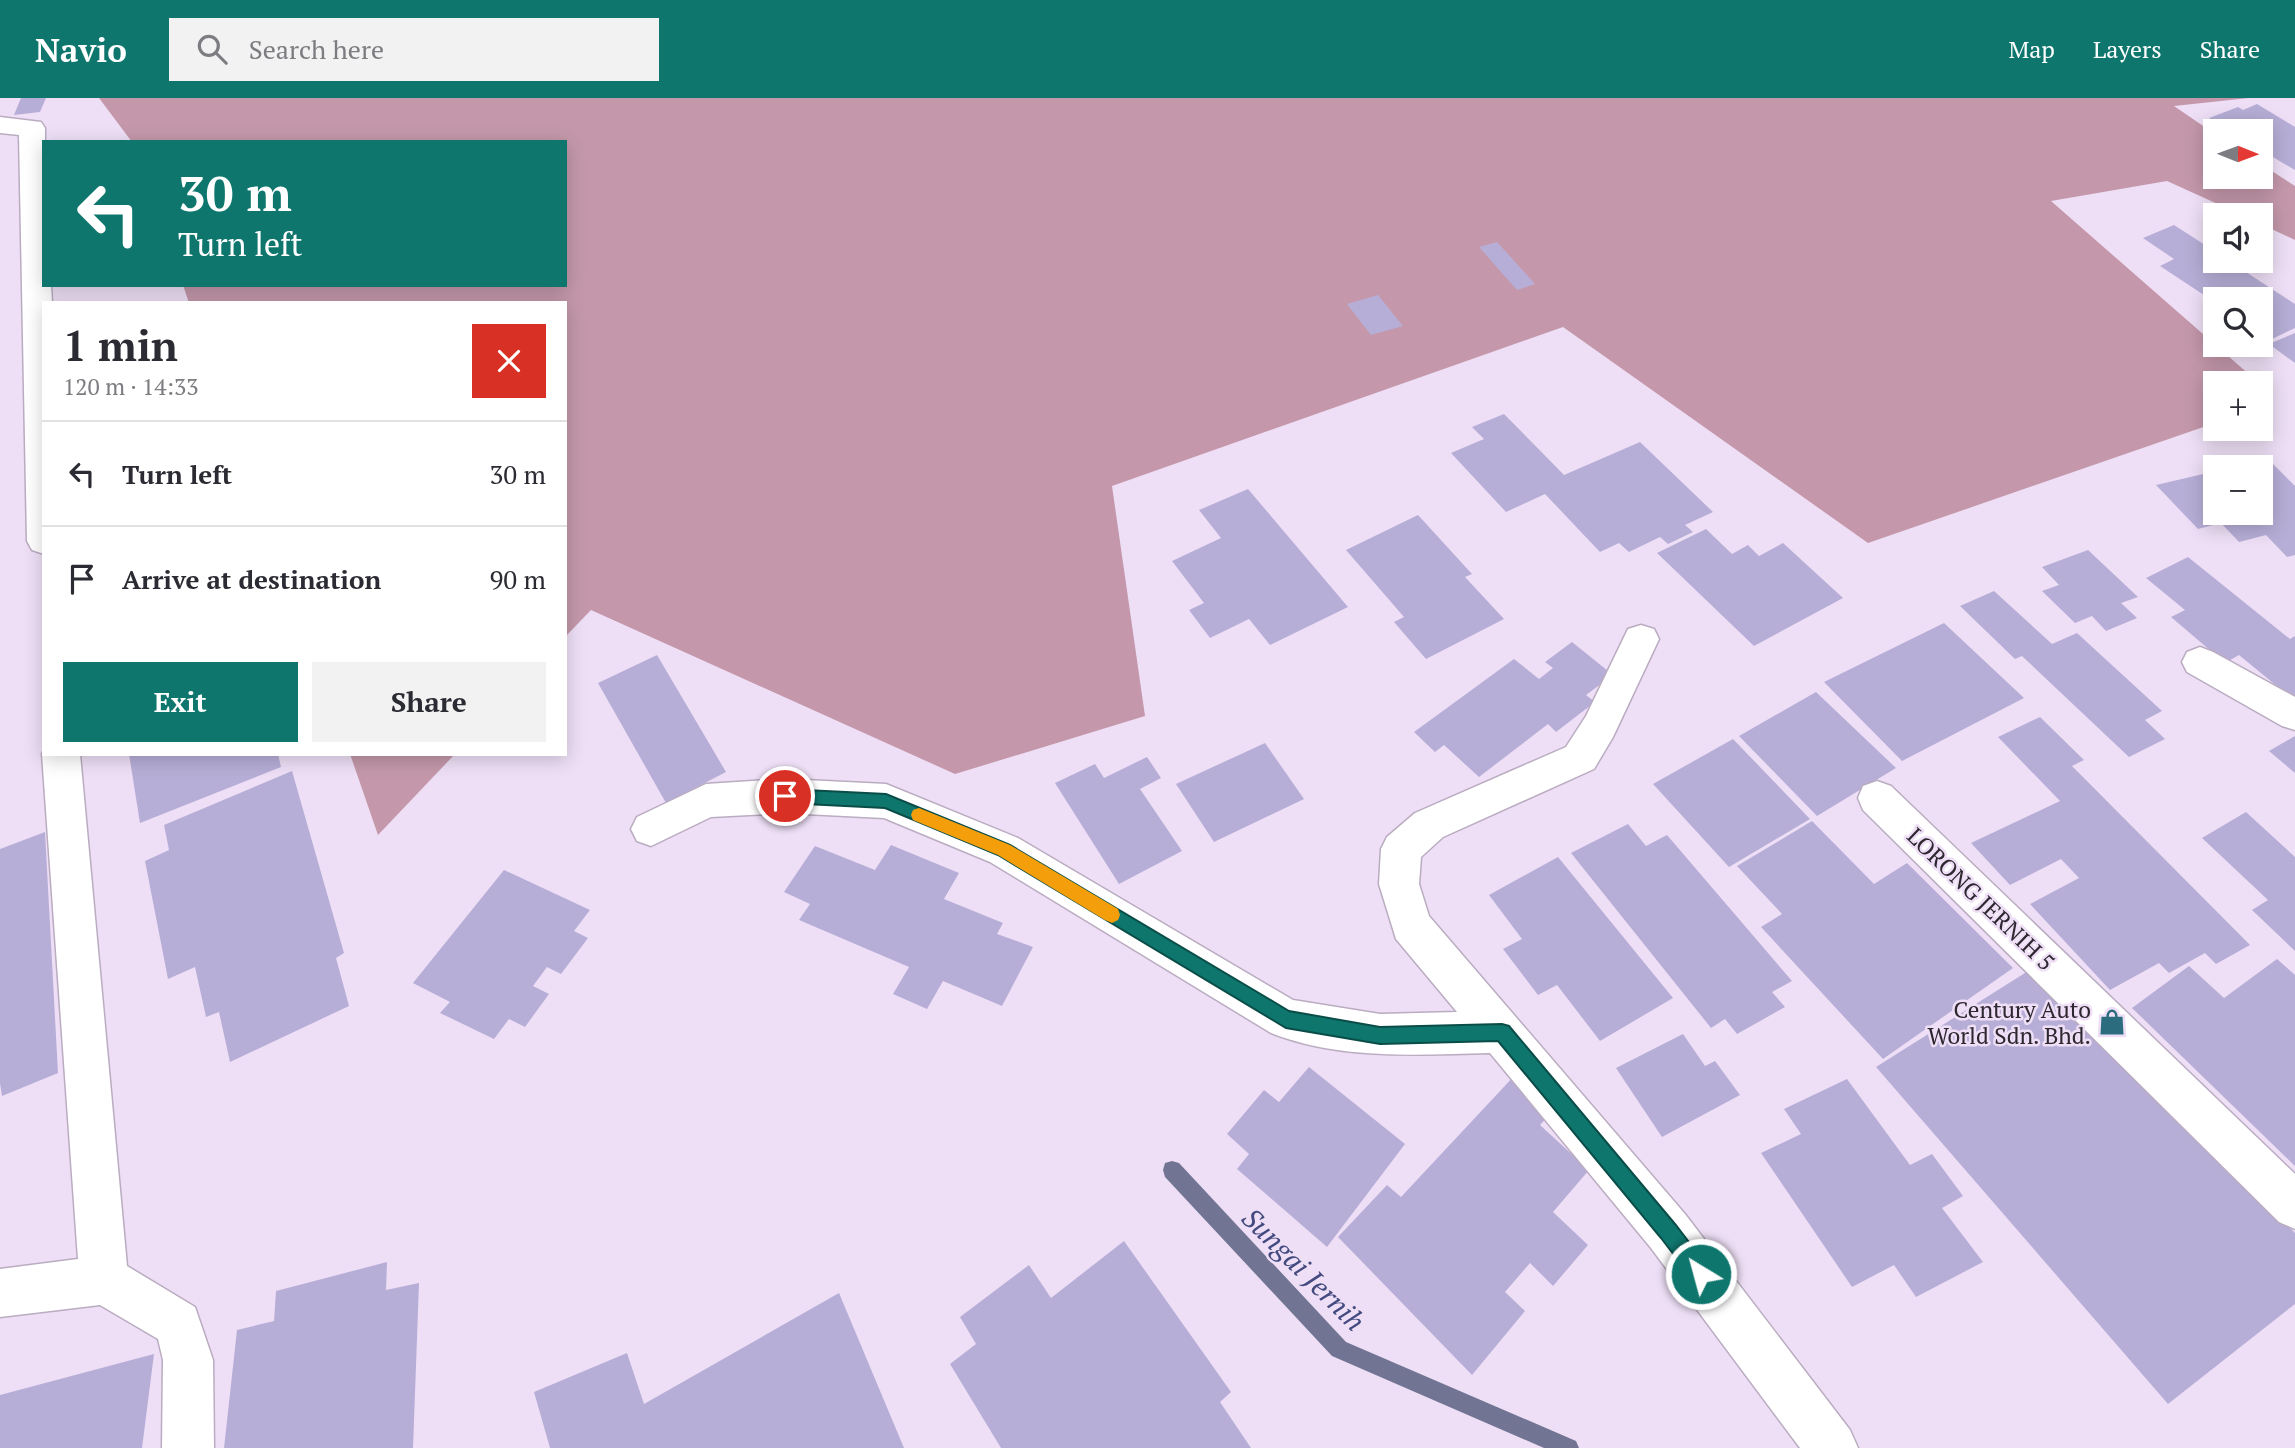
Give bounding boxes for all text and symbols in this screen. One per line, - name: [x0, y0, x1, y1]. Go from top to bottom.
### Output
- search box: [169, 18, 659, 81]
- text: Navio: [35, 28, 127, 71]
- icon: search: [193, 30, 231, 68]
- text: Search here: [249, 32, 384, 66]
- text: Map: [2008, 33, 2055, 65]
- text: Layers: [2093, 33, 2162, 65]
- text: Share: [2200, 33, 2260, 65]
- north arrow: [2203, 119, 2273, 189]
- map controls: [2203, 119, 2273, 525]
- text: 30 m: [178, 160, 292, 225]
- icon: left: [63, 168, 154, 259]
- button: sound: [2203, 203, 2273, 273]
- text: Turn left: [178, 223, 302, 265]
- button: search: [2203, 287, 2273, 357]
- text: 1 min: [63, 317, 178, 373]
- button: close: [472, 324, 546, 398]
- text: 120 m · 14:33: [63, 371, 198, 402]
- button: +: [2203, 371, 2273, 441]
- icon: left: [63, 455, 101, 493]
- button: −: [2203, 455, 2273, 525]
- text: Turn left: [122, 457, 232, 491]
- text: 30 m: [490, 457, 546, 491]
- icon: arrive: [63, 560, 101, 598]
- text: Arrive at destination: [122, 562, 381, 596]
- text: 90 m: [490, 562, 546, 596]
- button: Exit: [63, 662, 298, 742]
- button: Share: [312, 662, 546, 742]
- pin: [755, 766, 815, 826]
- icon: arrive: [766, 777, 804, 815]
- street label: LORONG JERNIH 5: [1901, 821, 2061, 977]
- place label: Century Auto World Sdn. Bhd.: [1928, 994, 2091, 1051]
- shop icon: Century Auto World Sdn. Bhd.: [2097, 1007, 2127, 1037]
- water label: Sungai Jernih: [1234, 1199, 1374, 1339]
- position arrow: [1664, 1237, 1738, 1311]

